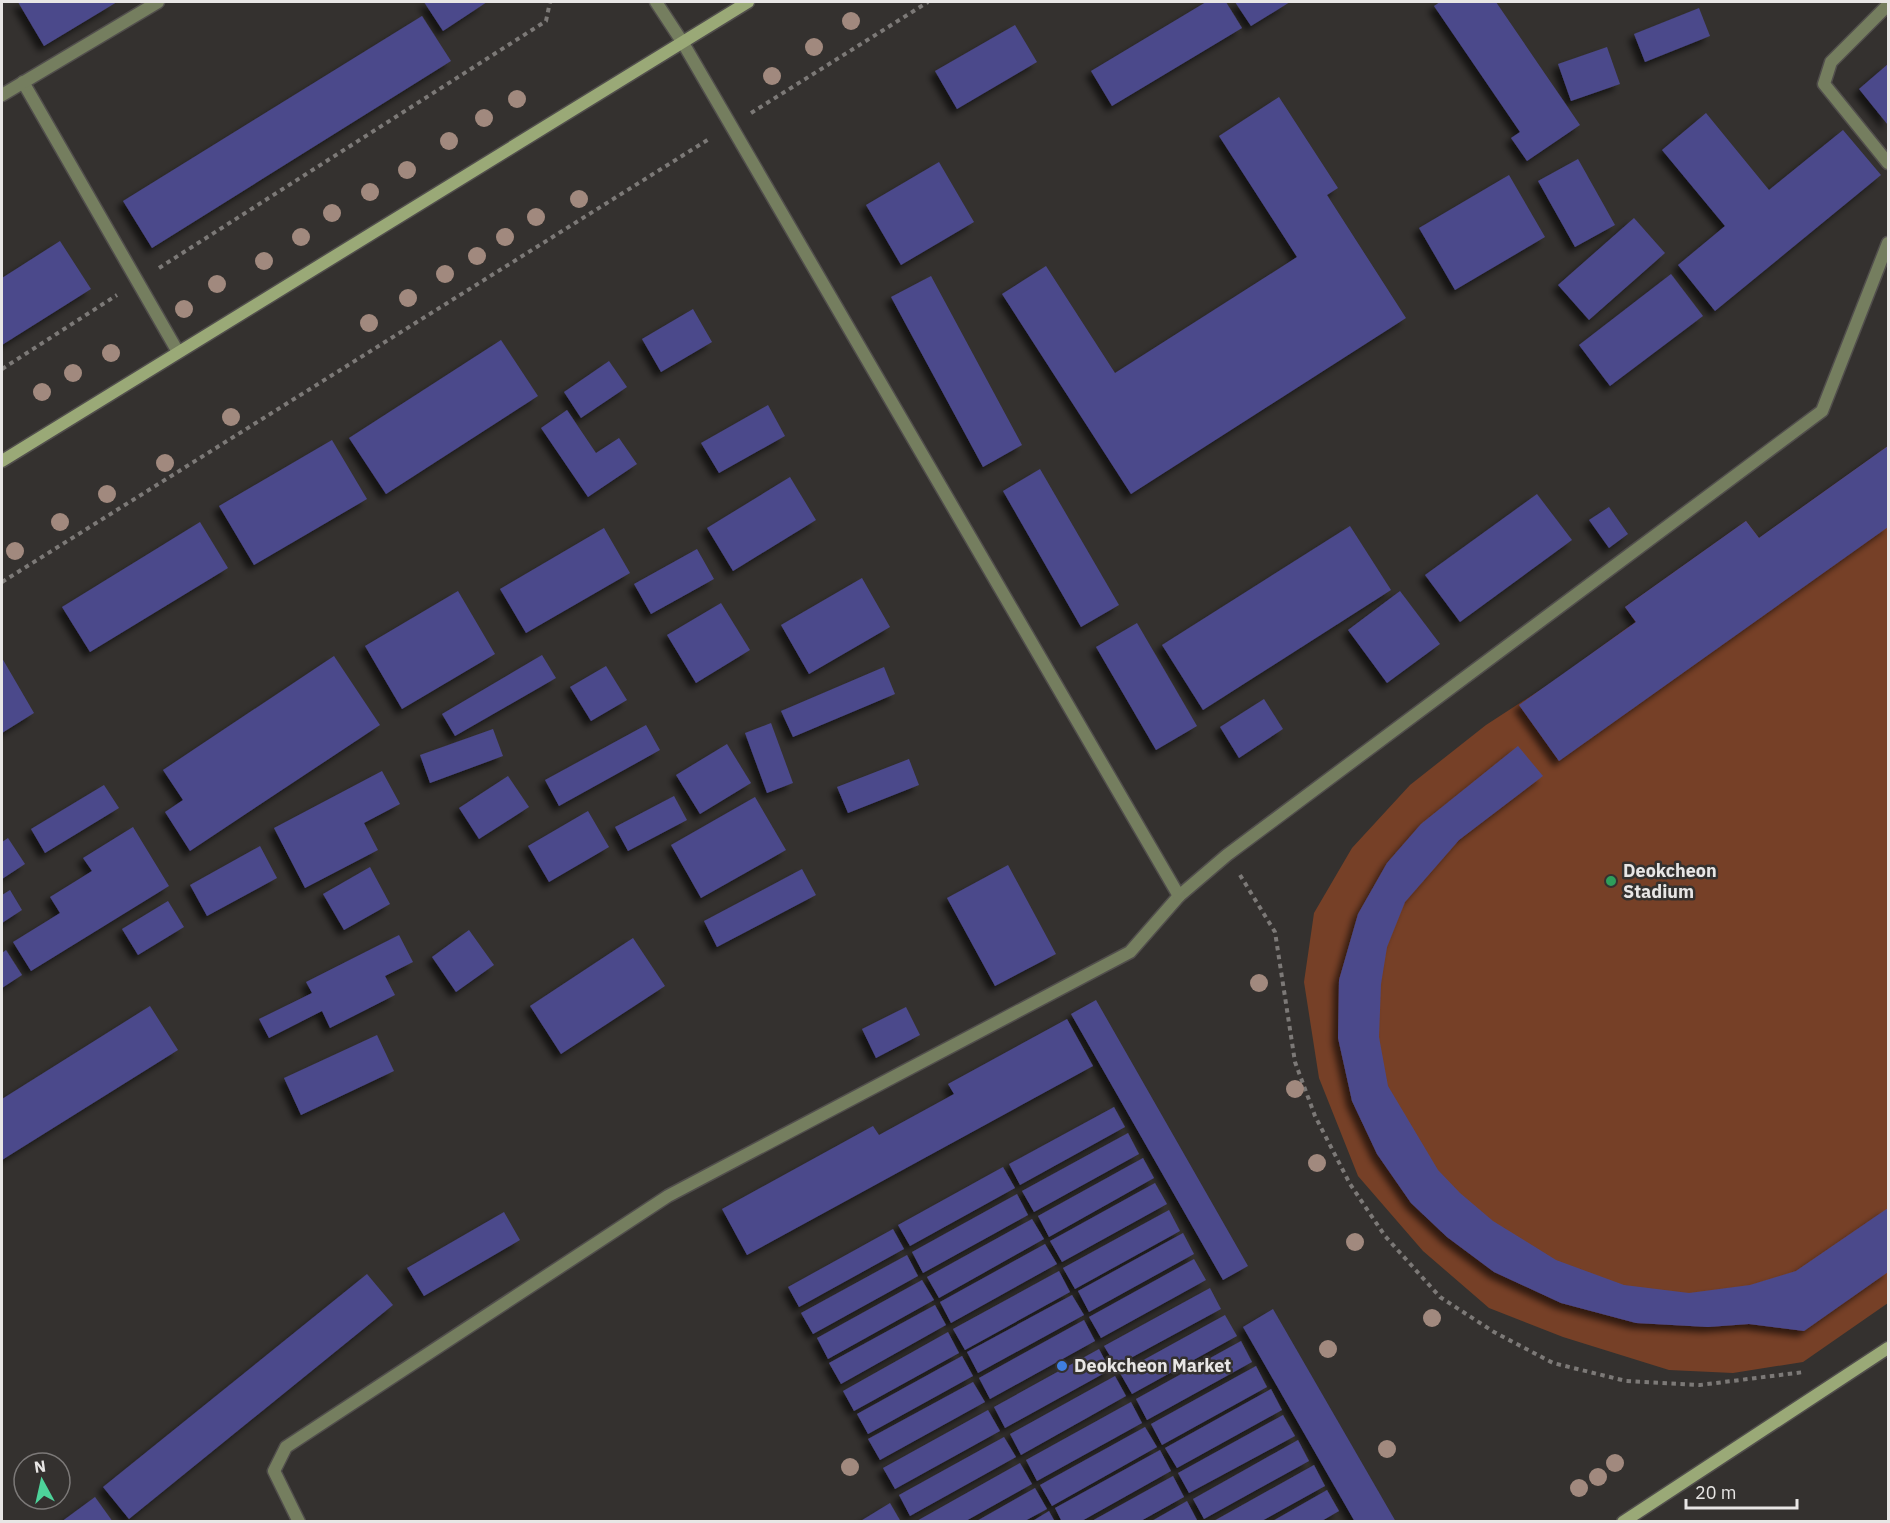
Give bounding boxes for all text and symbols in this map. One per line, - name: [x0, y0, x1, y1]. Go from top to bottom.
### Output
- place label: Deokcheon Stadium: [1623, 859, 1717, 903]
- marker: Deokcheon Stadium: [1604, 874, 1618, 888]
- place label: Deokcheon Market: [1074, 1354, 1231, 1377]
- marker: Deokcheon Market: [1055, 1359, 1069, 1373]
- north arrow: [12, 1451, 72, 1511]
- text: N: [33, 1455, 47, 1477]
- scale bar: [1686, 1472, 1797, 1510]
- text: 20 m: [1695, 1481, 1737, 1504]

